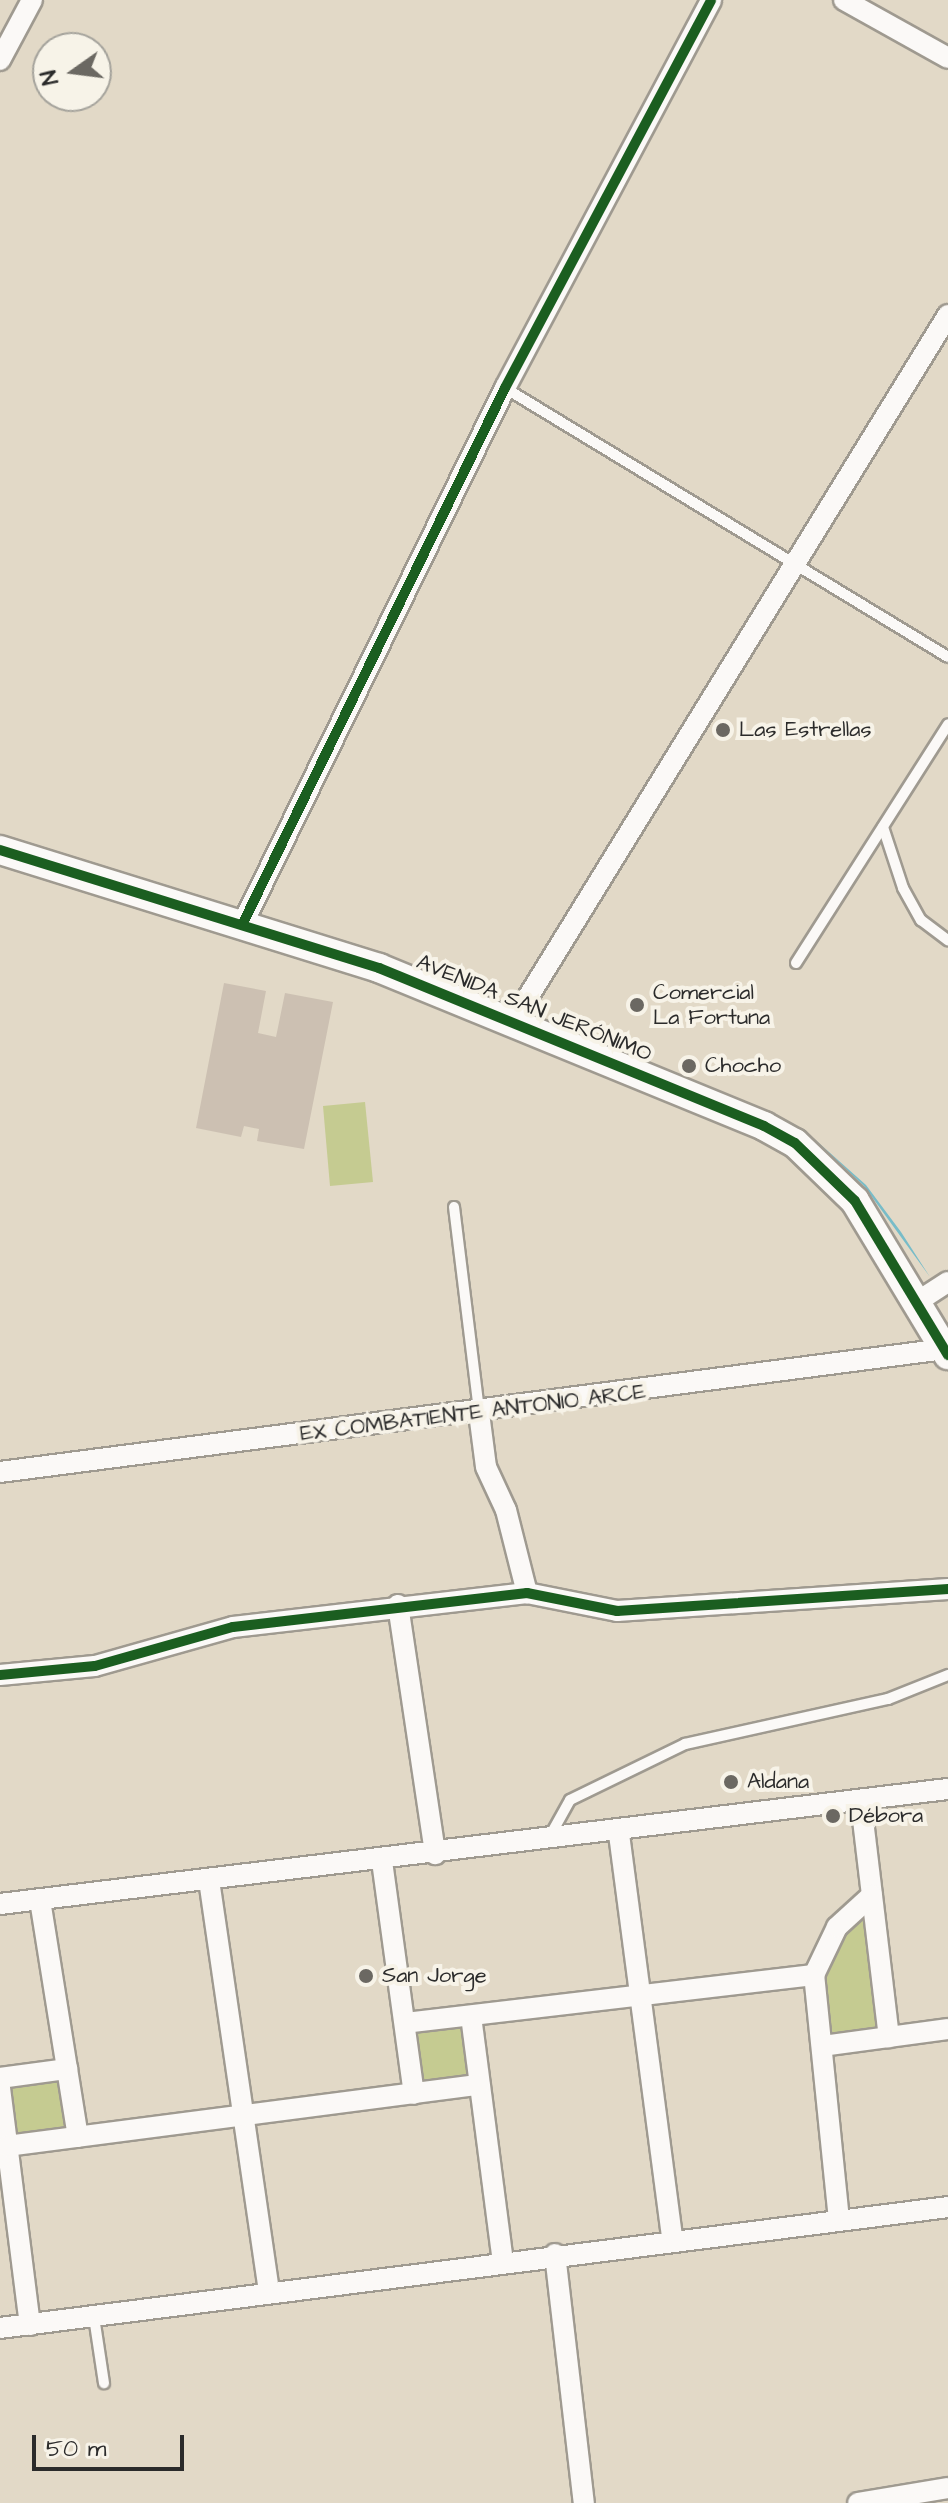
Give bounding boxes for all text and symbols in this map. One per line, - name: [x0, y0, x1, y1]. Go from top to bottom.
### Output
- north arrow: [32, 32, 112, 112]
- text: N: [33, 67, 67, 88]
- place label: Las Estrellas: [739, 717, 871, 743]
- marker: Las Estrellas: [714, 721, 732, 739]
- street label: AVENIDA SAN JERÓNIMO: [413, 949, 655, 1067]
- place label: Comercial La Fortuna: [653, 979, 770, 1030]
- marker: Comercial La Fortuna: [628, 996, 646, 1014]
- place label: Chocho: [705, 1053, 781, 1079]
- marker: Chocho: [680, 1057, 698, 1075]
- street label: EX COMBATIENTE ANTONIO ARCE: [299, 1379, 647, 1447]
- place label: Aldana: [747, 1769, 809, 1795]
- marker: Aldana: [722, 1773, 740, 1791]
- place label: Débora: [849, 1803, 923, 1829]
- marker: Débora: [824, 1807, 842, 1825]
- place label: San Jorge: [382, 1963, 487, 1989]
- marker: San Jorge: [357, 1967, 375, 1985]
- scale bar: [36, 2419, 188, 2469]
- text: 50 m: [46, 2432, 106, 2466]

